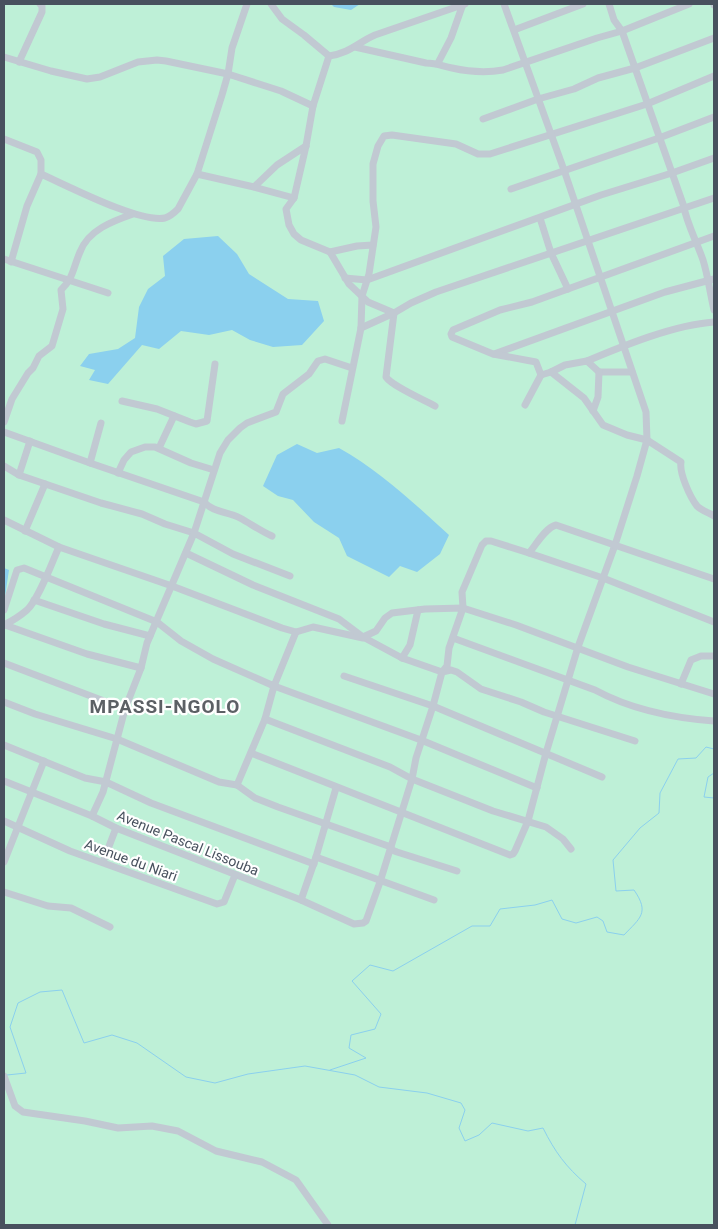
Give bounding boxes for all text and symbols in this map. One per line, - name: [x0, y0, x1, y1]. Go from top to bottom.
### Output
- district label: MPASSI-NGOLO: [90, 695, 240, 718]
- street label: Avenue Pascal Lissouba: [115, 807, 261, 879]
- street label: Avenue du Niari: [82, 836, 180, 884]

